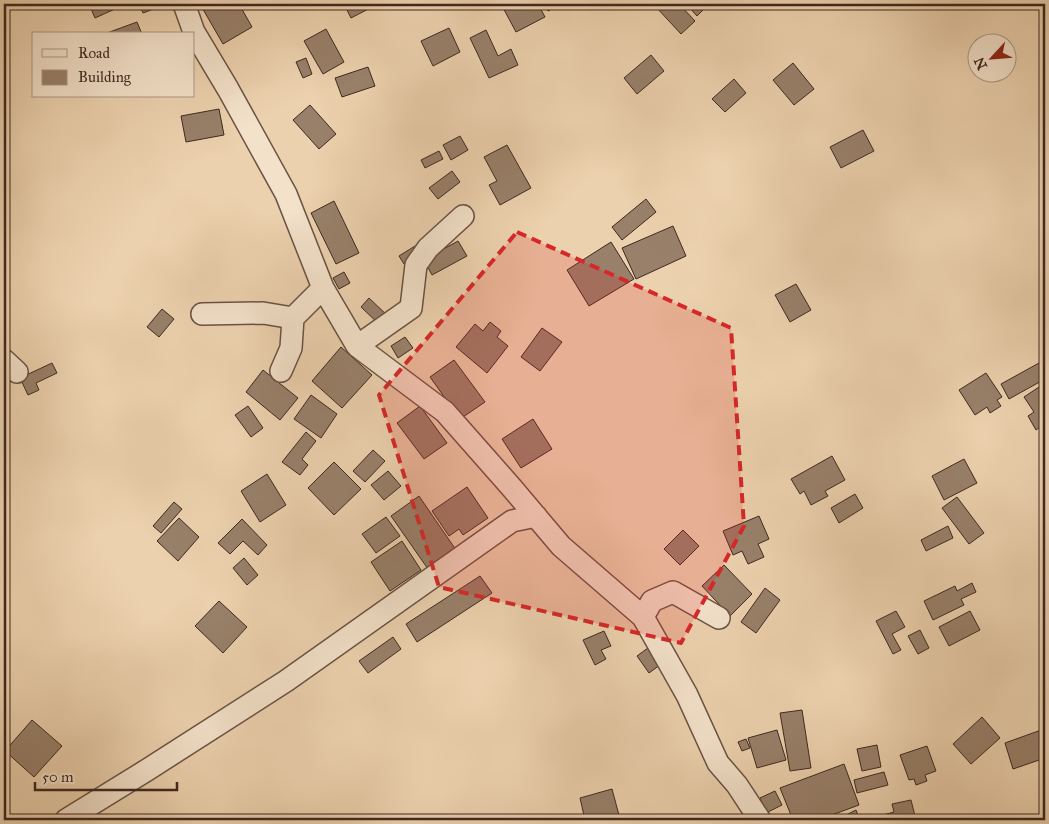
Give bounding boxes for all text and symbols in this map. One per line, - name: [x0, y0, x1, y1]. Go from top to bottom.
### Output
- legend: [32, 32, 195, 98]
- north arrow: [966, 32, 1016, 82]
- text: Road: [78, 44, 110, 62]
- text: N: [970, 54, 991, 73]
- text: Building: [78, 68, 132, 86]
- scale bar: [35, 759, 178, 791]
- text: 50 m: [42, 768, 74, 786]

